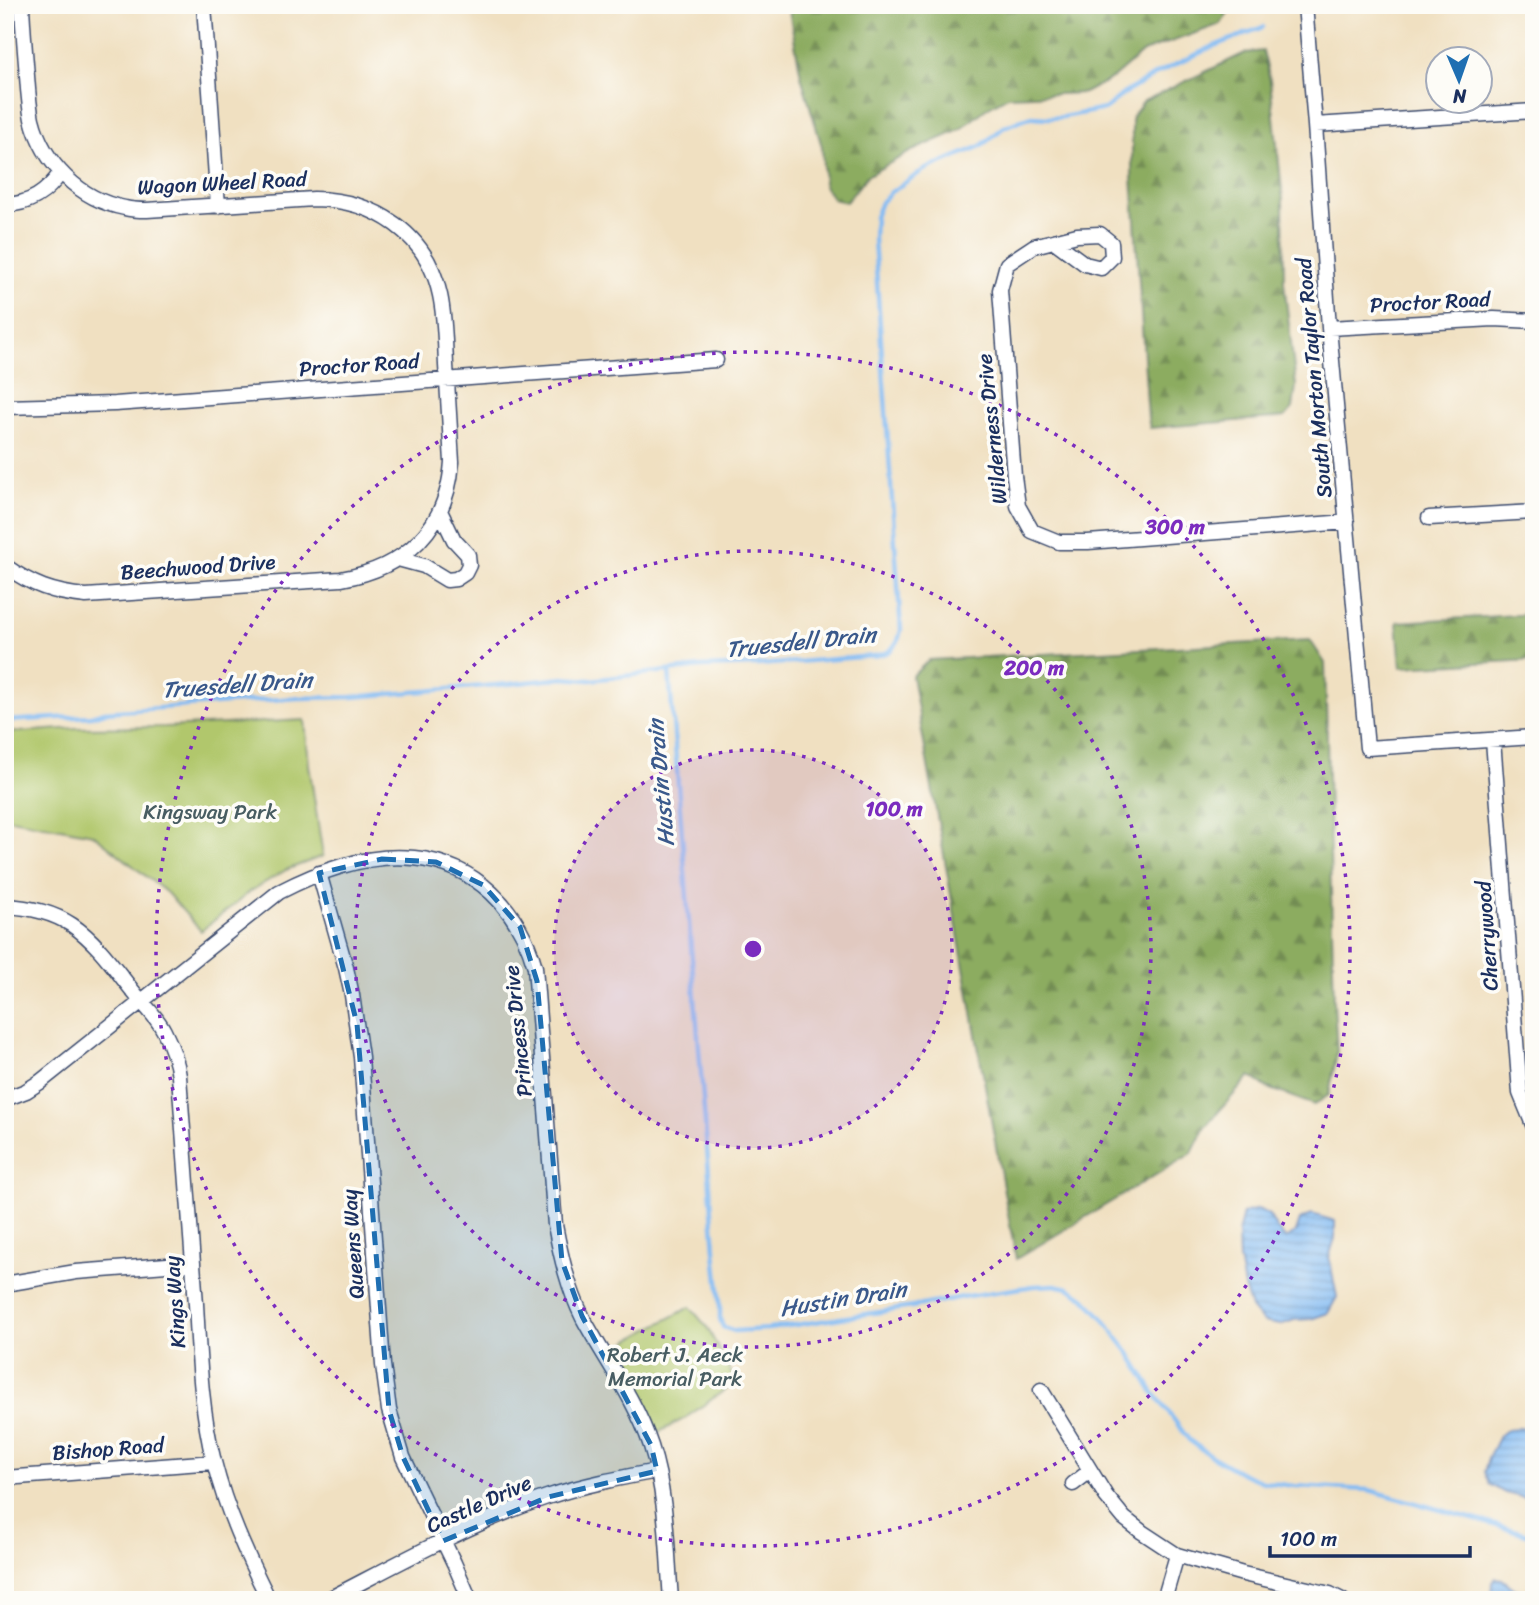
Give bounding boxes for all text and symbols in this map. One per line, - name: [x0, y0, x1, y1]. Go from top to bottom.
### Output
- north arrow: [1424, 46, 1494, 116]
- text: N: [1452, 80, 1468, 113]
- street label: Wagon Wheel Road: [136, 159, 310, 206]
- street label: South Morton Taylor Road: [1284, 254, 1343, 500]
- street label: Proctor Road: [1369, 280, 1493, 324]
- street label: Proctor Road: [298, 342, 422, 388]
- street label: Wilderness Drive: [965, 352, 1019, 506]
- text: 300 m: [1144, 508, 1206, 546]
- street label: Beechwood Drive: [119, 543, 277, 591]
- water label: Truesdell Drain: [724, 613, 881, 670]
- text: 200 m: [1003, 649, 1065, 687]
- water label: Truesdell Drain: [160, 659, 316, 711]
- water label: Hustin Drain: [635, 715, 687, 848]
- text: 100 m: [865, 790, 923, 828]
- park label: Kingsway Park: [143, 793, 278, 831]
- street label: Cherrywood: [1464, 878, 1510, 992]
- centre of rings: [741, 937, 765, 961]
- street label: Princess Drive: [492, 963, 544, 1099]
- street label: Queens Way: [330, 1188, 376, 1300]
- street label: Kings Way: [153, 1254, 197, 1349]
- water label: Hustin Drain: [777, 1268, 912, 1329]
- park label: Robert J. Aeck Memorial Park: [607, 1336, 743, 1398]
- street label: Bishop Road: [51, 1426, 167, 1472]
- street label: Castle Drive: [420, 1464, 538, 1544]
- scale bar: [1270, 1514, 1469, 1558]
- text: 100 m: [1280, 1520, 1337, 1558]

